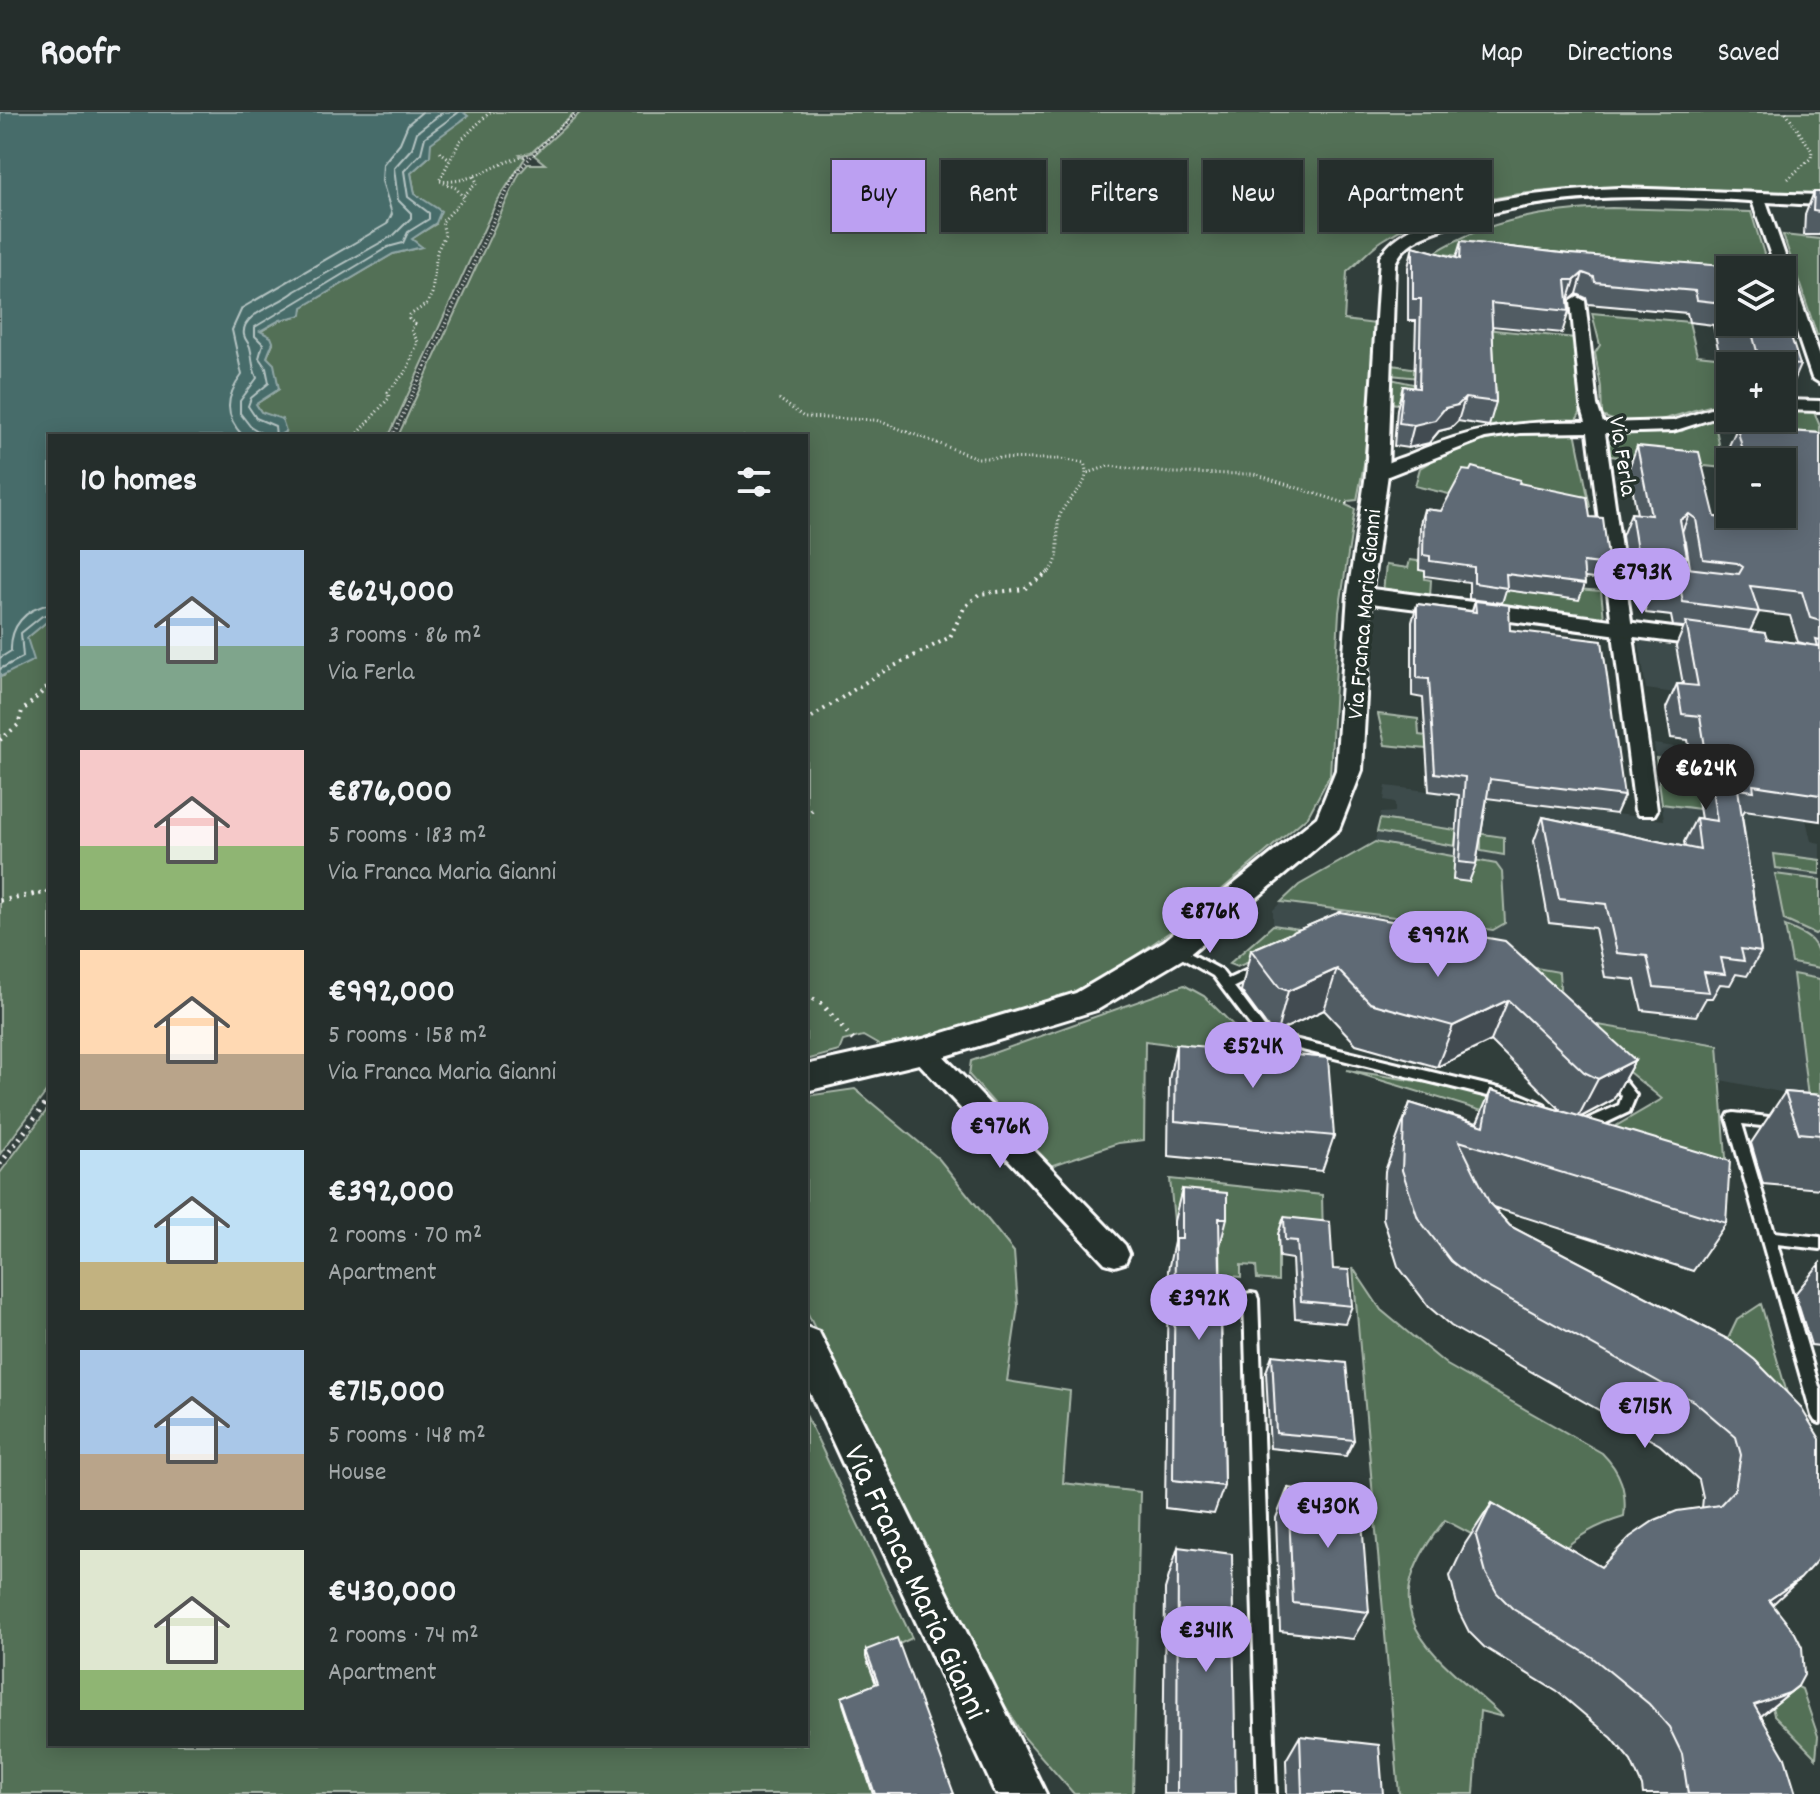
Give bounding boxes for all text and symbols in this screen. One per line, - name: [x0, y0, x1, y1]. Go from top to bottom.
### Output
- text: Roofr: [40, 28, 120, 83]
- text: Map: [1481, 35, 1523, 75]
- text: Directions: [1567, 35, 1673, 75]
- text: Saved: [1717, 35, 1780, 75]
- chip: Buy: [832, 160, 925, 232]
- chip: Rent: [941, 160, 1046, 232]
- chip: Filters: [1062, 160, 1187, 232]
- chip: New: [1203, 160, 1303, 232]
- chip: Apartment: [1319, 160, 1492, 232]
- map controls: [1716, 256, 1796, 528]
- button: layers: [1716, 256, 1796, 336]
- button: +: [1716, 352, 1796, 432]
- street label: Via Ferla: [1598, 414, 1644, 499]
- button: −: [1716, 448, 1796, 528]
- text: 10 homes: [80, 458, 197, 507]
- icon: filters: [732, 460, 776, 504]
- street label: Via Franca Maria Gianni: [1340, 508, 1392, 721]
- pin: €793K: [1586, 548, 1698, 616]
- text: €793K: [1612, 555, 1672, 592]
- text: €624,000: [328, 569, 455, 618]
- icon: home: [144, 582, 240, 678]
- text: 3 rooms · 86 m²: [328, 618, 481, 655]
- text: Via Ferla: [328, 655, 414, 692]
- pin: €624K: [1650, 744, 1762, 812]
- text: €624K: [1675, 751, 1737, 788]
- text: €876,000: [328, 769, 452, 818]
- icon: home: [144, 782, 240, 878]
- text: 5 rooms · 183 m²: [328, 818, 486, 855]
- text: Via Franca Maria Gianni: [328, 855, 556, 892]
- pin: €876K: [1154, 887, 1266, 955]
- text: €876K: [1180, 894, 1240, 931]
- pin: €992K: [1382, 911, 1494, 979]
- text: €992K: [1407, 918, 1469, 955]
- text: €992,000: [328, 969, 455, 1018]
- icon: home: [144, 982, 240, 1078]
- text: 5 rooms · 158 m²: [328, 1018, 487, 1055]
- pin: €524K: [1197, 1022, 1309, 1090]
- text: €524K: [1223, 1029, 1283, 1066]
- text: Via Franca Maria Gianni: [328, 1055, 556, 1092]
- pin: €976K: [944, 1102, 1056, 1170]
- text: €976K: [969, 1109, 1031, 1146]
- text: €392,000: [328, 1169, 455, 1218]
- icon: home: [144, 1182, 240, 1278]
- text: 2 rooms · 70 m²: [328, 1218, 482, 1255]
- text: Apartment: [328, 1255, 437, 1292]
- pin: €392K: [1143, 1274, 1255, 1342]
- text: €392K: [1168, 1281, 1230, 1318]
- text: €715,000: [328, 1369, 445, 1418]
- icon: home: [144, 1382, 240, 1478]
- pin: €715K: [1589, 1382, 1701, 1450]
- text: €715K: [1618, 1389, 1672, 1426]
- text: 5 rooms · 148 m²: [328, 1418, 486, 1455]
- street label: Via Franca Maria Gianni: [828, 1438, 998, 1729]
- text: House: [328, 1455, 386, 1492]
- pin: €430K: [1272, 1482, 1384, 1550]
- text: €430K: [1296, 1489, 1360, 1526]
- text: €430,000: [328, 1569, 457, 1618]
- icon: home: [144, 1582, 240, 1678]
- pin: €341K: [1150, 1606, 1262, 1674]
- text: €341K: [1179, 1613, 1233, 1650]
- text: 2 rooms · 74 m²: [328, 1618, 479, 1655]
- text: Apartment: [328, 1655, 437, 1692]

